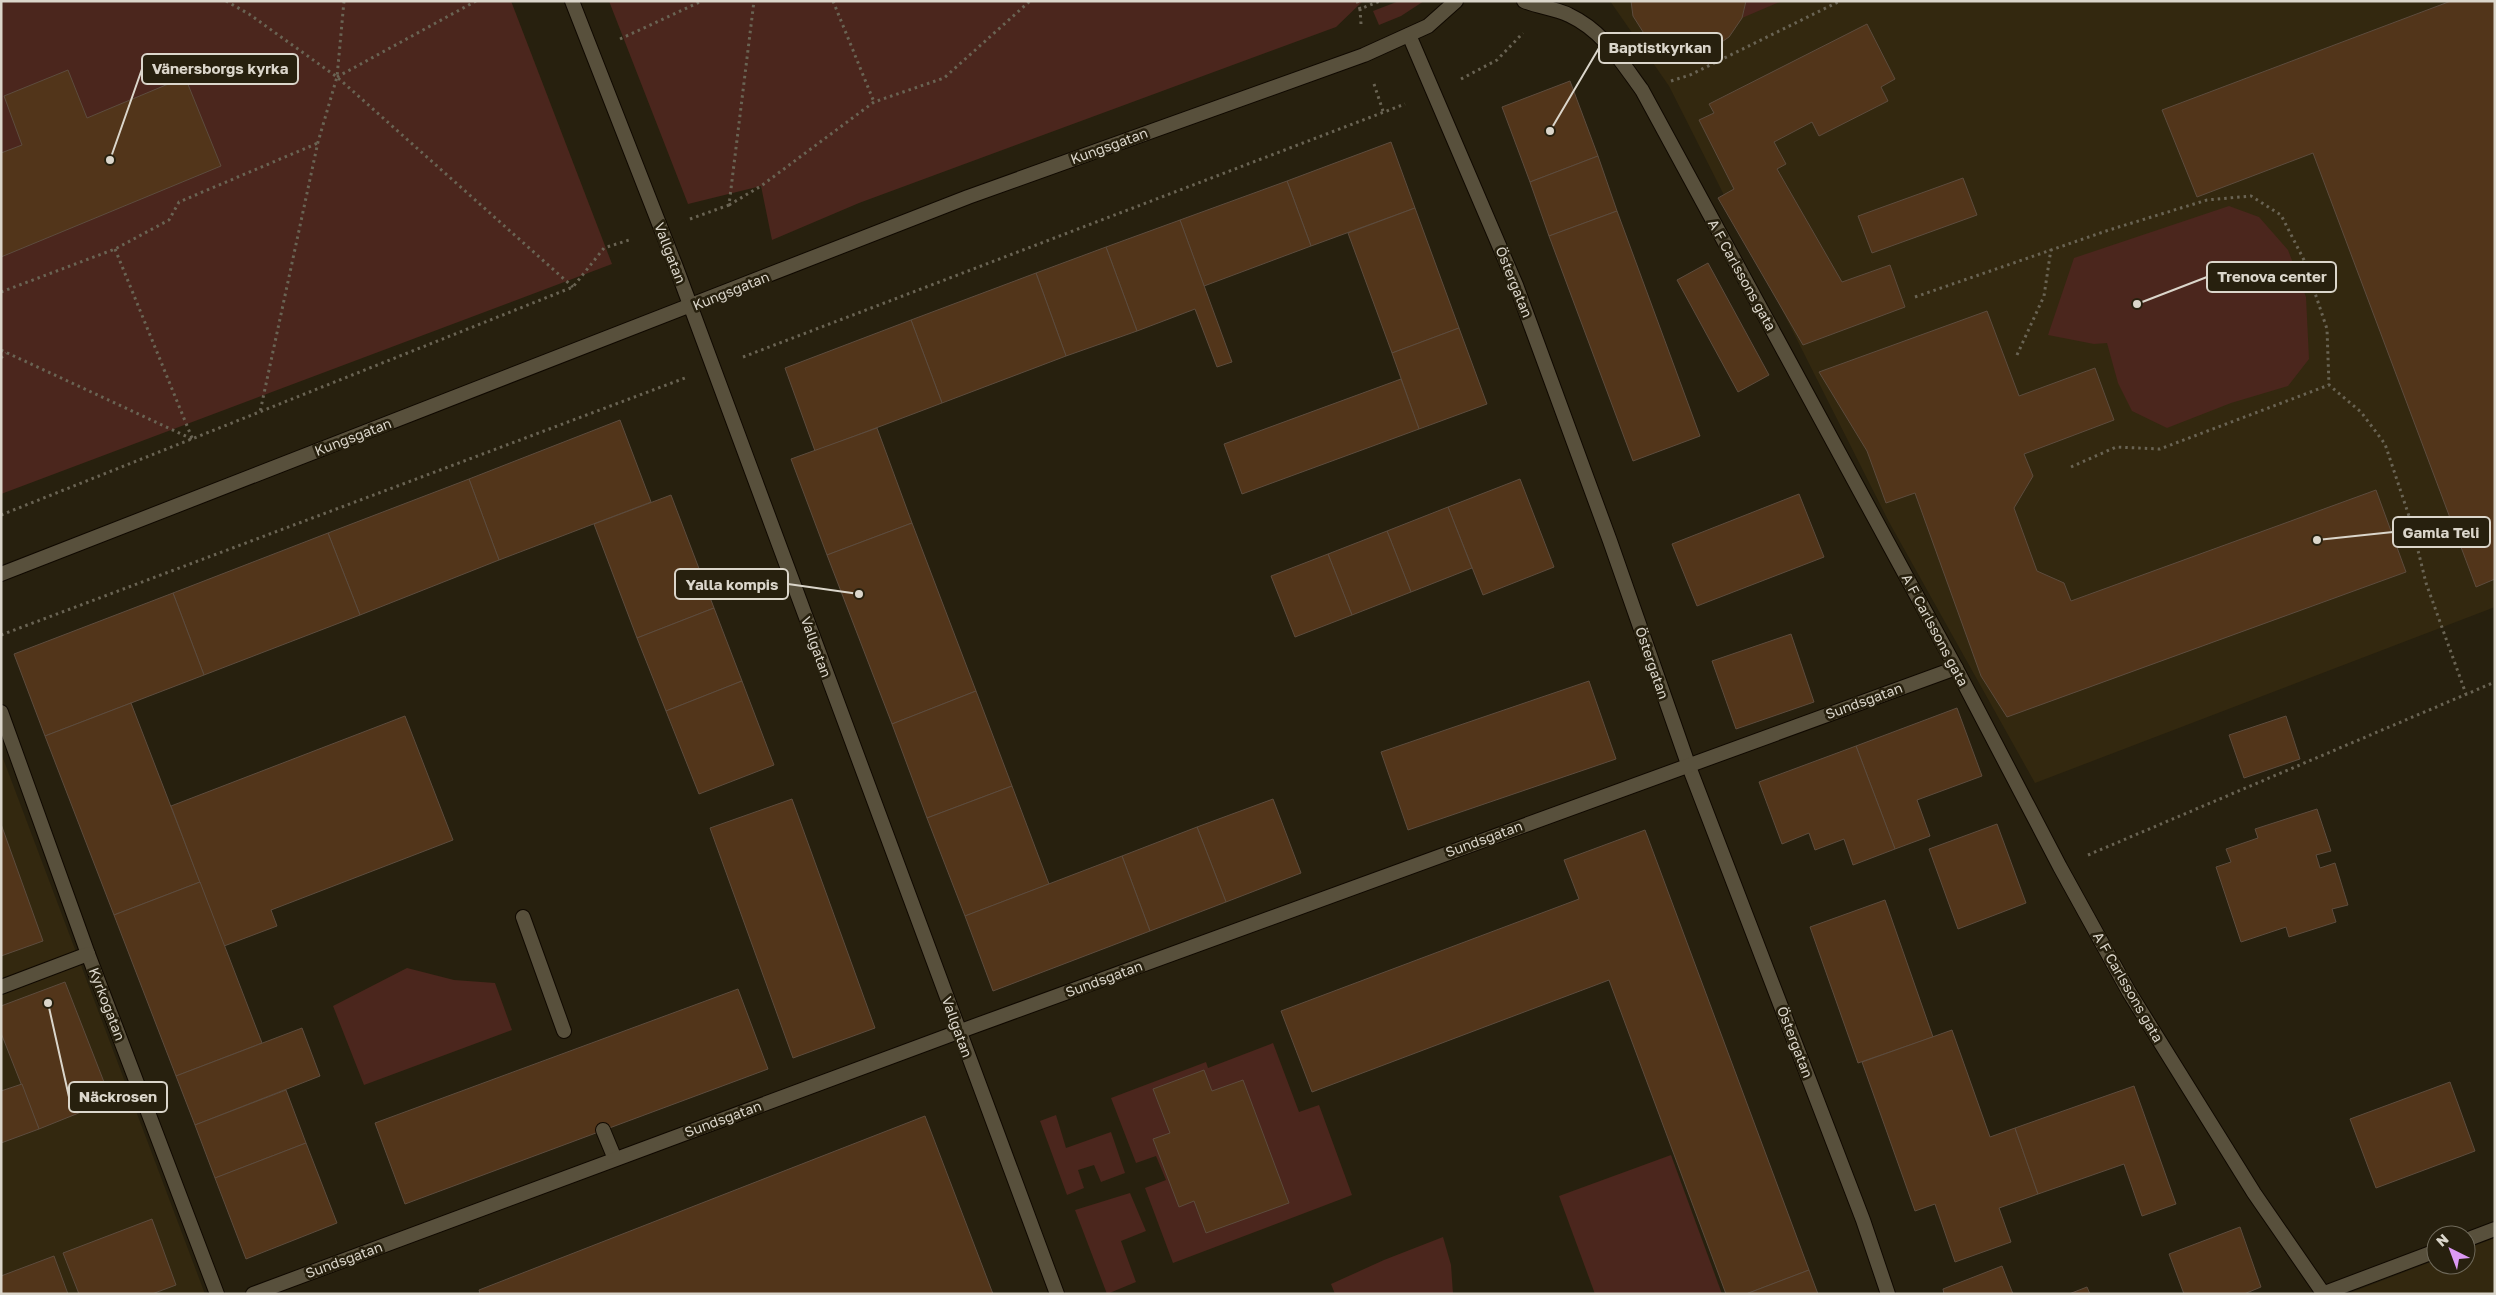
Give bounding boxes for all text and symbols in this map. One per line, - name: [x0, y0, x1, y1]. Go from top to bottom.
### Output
- callout: Baptistkyrkan: [1599, 33, 1722, 63]
- text: Baptistkyrkan: [1609, 38, 1711, 56]
- callout: Vänersborgs kyrka: [142, 54, 298, 84]
- text: Vänersborgs kyrka: [152, 59, 289, 77]
- street label: Kungsgatan: [1068, 124, 1150, 167]
- street label: A F Carlssons gata: [1705, 216, 1780, 333]
- street label: Vallgatan: [651, 220, 690, 286]
- street label: Östergatan: [1492, 244, 1536, 320]
- callout: Trenova center: [2207, 262, 2336, 292]
- street label: Kungsgatan: [690, 267, 772, 314]
- text: Trenova center: [2217, 267, 2327, 285]
- street label: Kungsgatan: [312, 414, 394, 459]
- callout: Gamla Teli: [2393, 517, 2490, 547]
- text: Gamla Teli: [2403, 523, 2479, 541]
- callout: Yalla kompis: [675, 569, 788, 599]
- street label: A F Carlssons gata: [1899, 571, 1972, 689]
- text: Yalla kompis: [686, 575, 778, 593]
- street label: Vallgatan: [798, 614, 835, 680]
- street label: Östergatan: [1632, 624, 1673, 701]
- street label: Sundsgatan: [1823, 679, 1905, 722]
- street label: Sundsgatan: [1443, 817, 1525, 860]
- street label: A F Carlssons gata: [2090, 928, 2167, 1045]
- street label: Sundsgatan: [1063, 957, 1145, 1000]
- street label: Kyrkogatan: [86, 965, 129, 1043]
- street label: Vallgatan: [939, 994, 976, 1060]
- street label: Östergatan: [1774, 1004, 1817, 1080]
- callout: Näckrosen: [69, 1082, 167, 1112]
- text: Näckrosen: [79, 1087, 157, 1105]
- street label: Sundsgatan: [682, 1097, 764, 1140]
- north arrow: [2426, 1225, 2476, 1275]
- text: N: [2432, 1230, 2452, 1250]
- street label: Sundsgatan: [303, 1238, 385, 1281]

